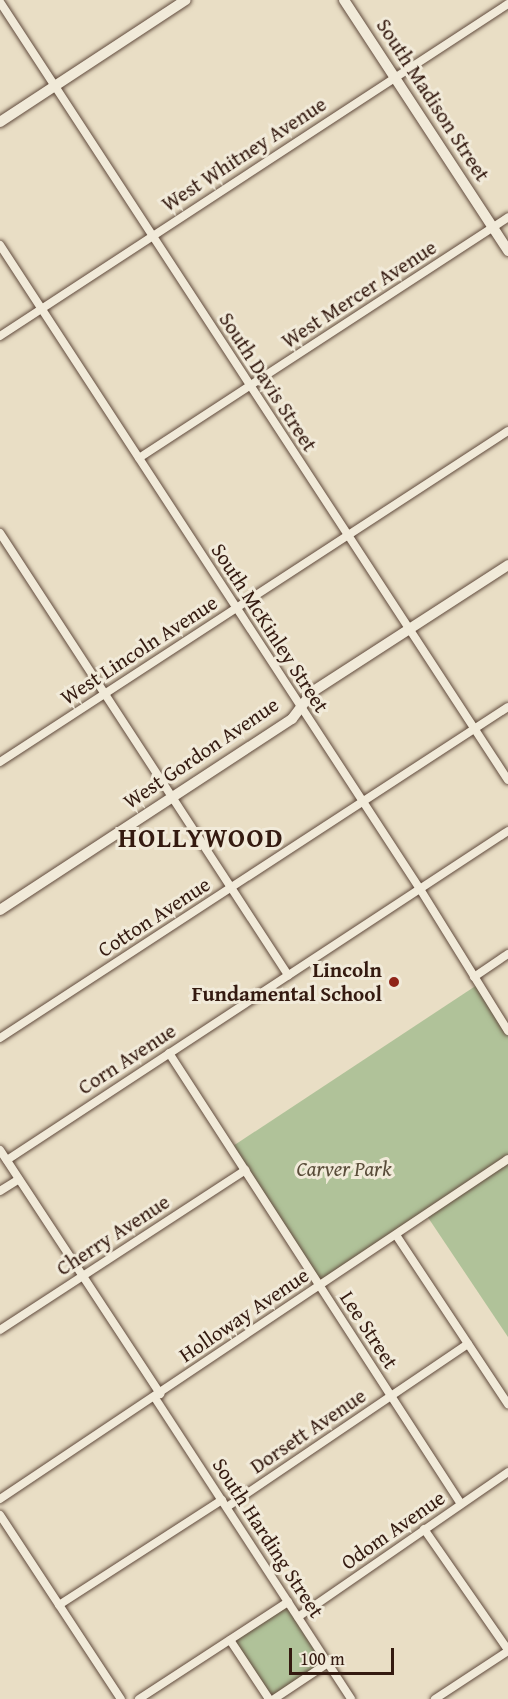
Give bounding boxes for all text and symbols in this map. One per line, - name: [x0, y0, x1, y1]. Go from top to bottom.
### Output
- street label: South Madison Street: [371, 14, 495, 186]
- street label: West Whitney Avenue: [157, 91, 331, 217]
- street label: West Mercer Avenue: [277, 235, 441, 353]
- street label: South Davis Street: [214, 308, 322, 456]
- street label: South McKinley Street: [206, 539, 334, 717]
- street label: West Lincoln Avenue: [56, 590, 222, 710]
- street label: West Gordon Avenue: [119, 692, 283, 814]
- district label: HOLLYWOOD: [118, 822, 284, 854]
- street label: Cotton Avenue: [93, 871, 215, 963]
- place label: Lincoln Fundamental School: [192, 957, 382, 1007]
- marker: Lincoln Fundamental School: [387, 975, 401, 989]
- street label: Corn Avenue: [73, 1018, 181, 1100]
- park label: Carver Park: [296, 1156, 392, 1182]
- street label: Cherry Avenue: [52, 1189, 174, 1281]
- street label: Holloway Avenue: [174, 1262, 314, 1368]
- street label: Lee Street: [335, 1286, 403, 1374]
- street label: Dorsett Avenue: [245, 1383, 371, 1479]
- street label: South Harding Street: [207, 1453, 329, 1623]
- street label: Odom Avenue: [336, 1485, 450, 1575]
- scale bar: [292, 1636, 397, 1674]
- text: 100 m: [300, 1645, 345, 1672]

